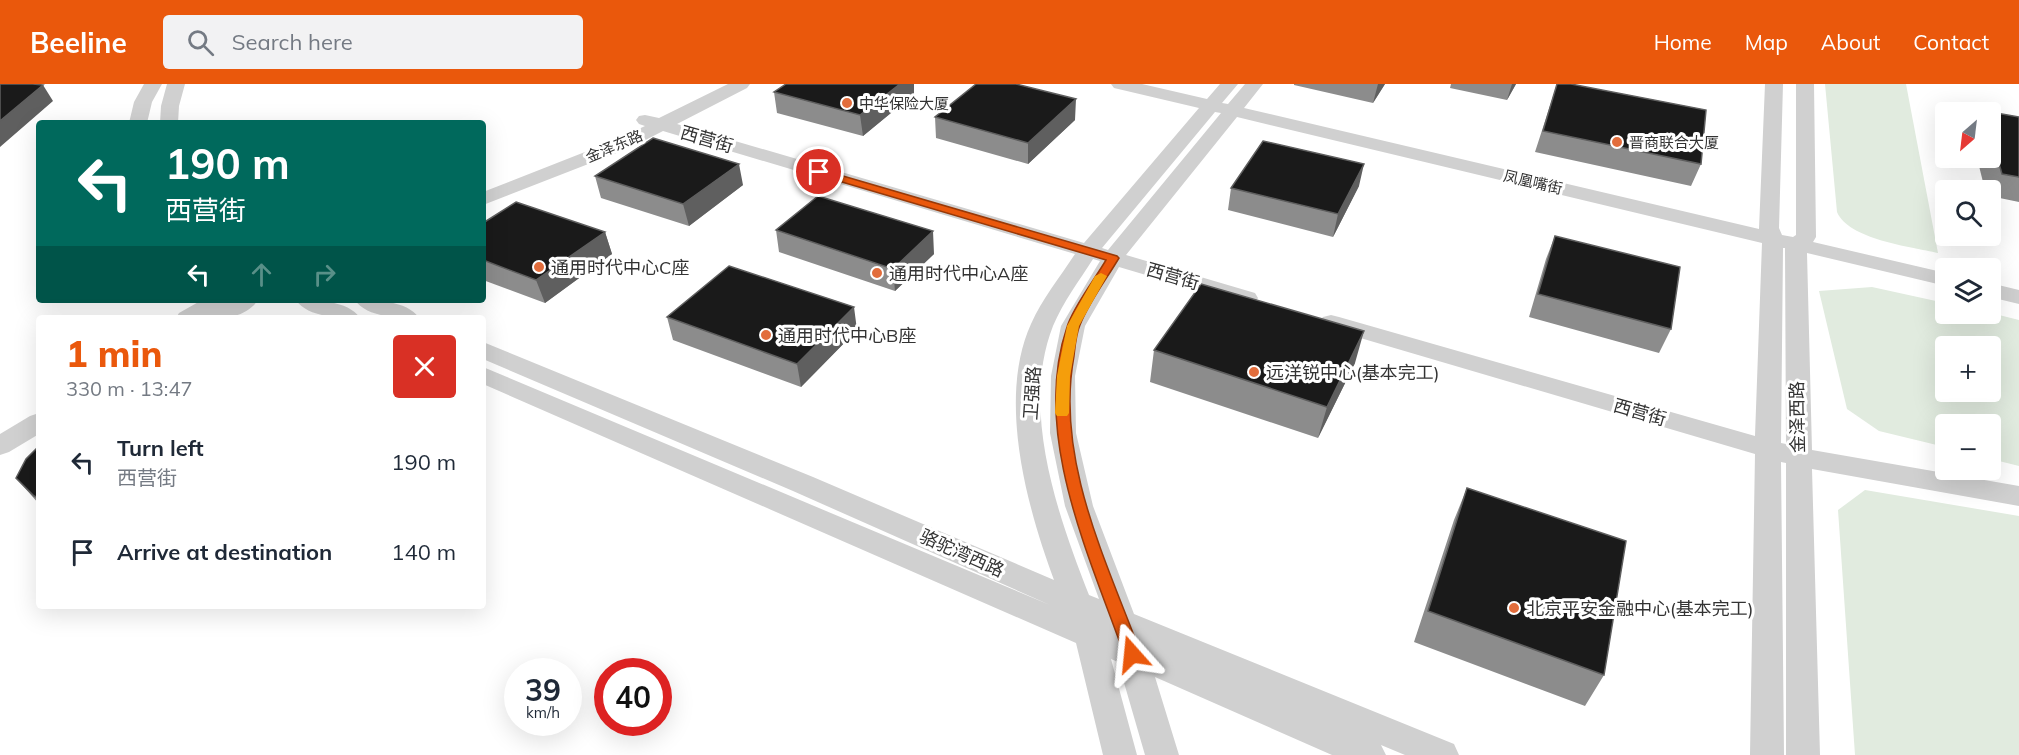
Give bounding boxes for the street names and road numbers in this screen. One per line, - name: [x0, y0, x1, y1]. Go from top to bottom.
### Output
- street label: 西营街: [678, 121, 736, 157]
- street label: 金泽东路: [583, 126, 645, 166]
- street label: 凤凰嘴街: [1502, 166, 1564, 198]
- street label: 西营街: [1144, 258, 1202, 294]
- street label: 卫强路: [1019, 365, 1045, 421]
- street label: 金泽西路: [1785, 381, 1809, 453]
- street label: 西营街: [1611, 394, 1669, 430]
- street label: 骆驼湾西路: [916, 524, 1008, 582]

